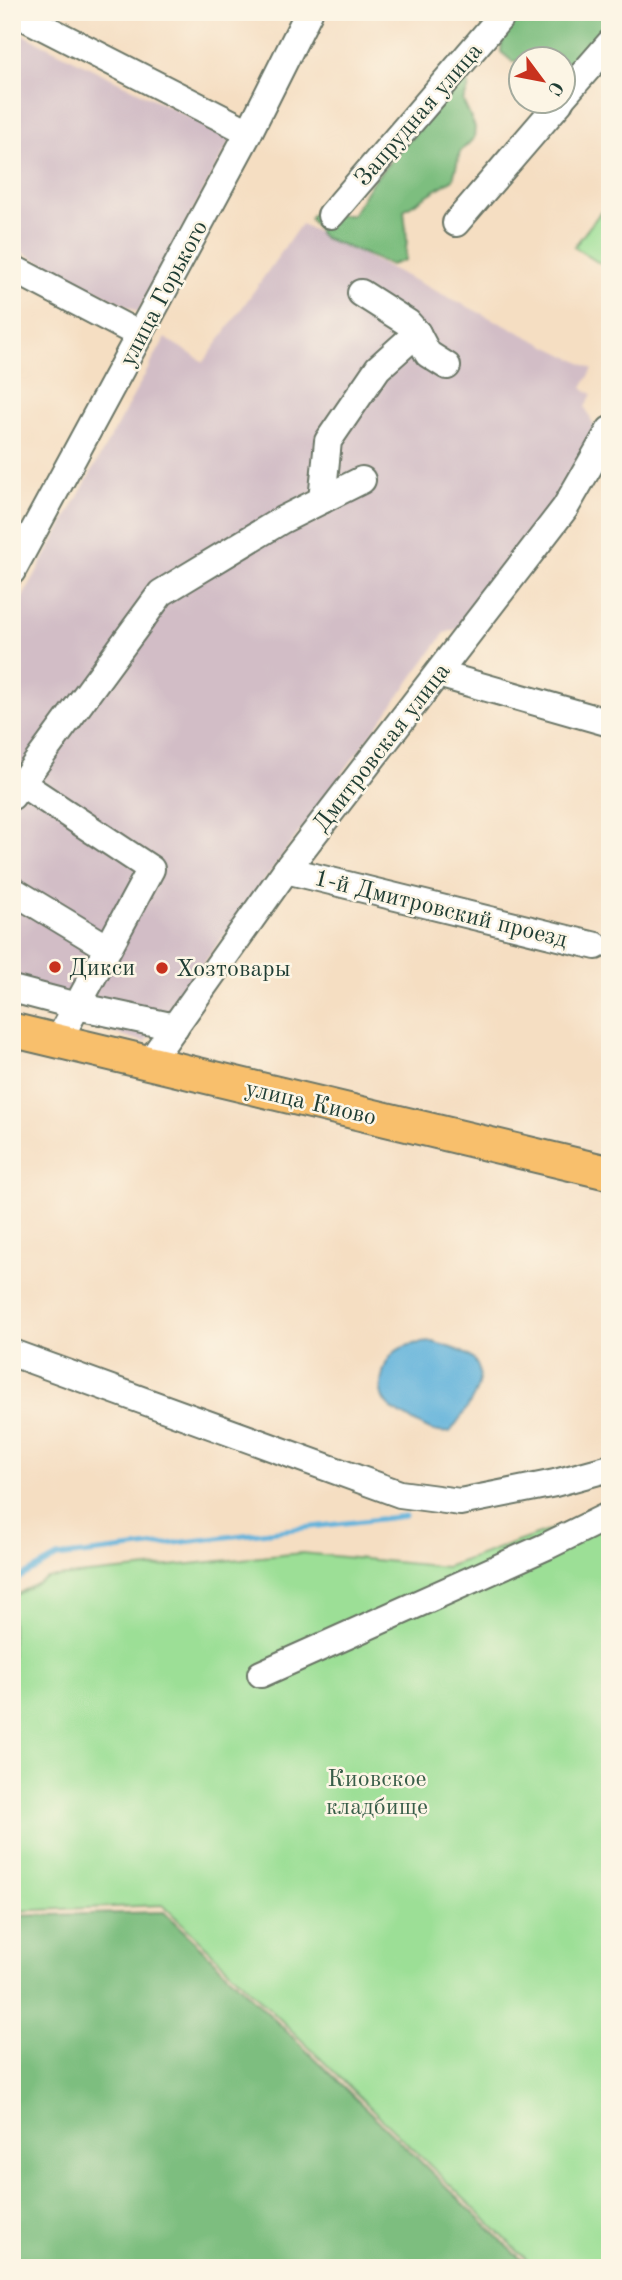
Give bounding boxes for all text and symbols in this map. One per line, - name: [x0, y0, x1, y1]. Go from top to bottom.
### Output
- street label: Запрудная улица: [351, 39, 488, 191]
- north arrow: [506, 46, 576, 116]
- text: С: [543, 77, 566, 98]
- street label: улица Горького: [116, 217, 213, 371]
- street label: Дмитровская улица: [310, 659, 456, 837]
- street label: 1-й Дмитровский проезд: [312, 867, 570, 953]
- place label: Дикси: [69, 957, 135, 981]
- place label: Хозтовары: [176, 958, 291, 982]
- marker: Дикси: [47, 959, 63, 975]
- marker: Хозтовары: [154, 960, 170, 976]
- street label: улица Киово: [243, 1077, 378, 1131]
- park label: Киовское кладбище: [326, 1768, 428, 1820]

